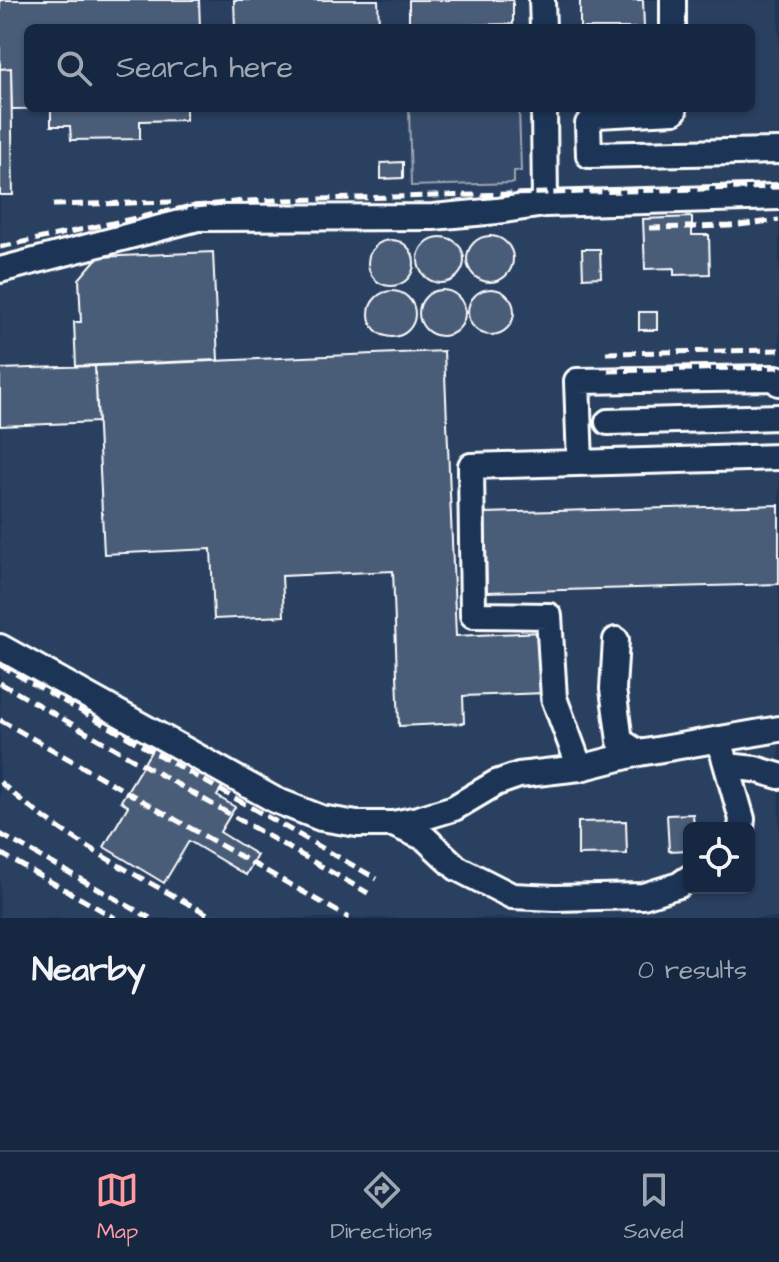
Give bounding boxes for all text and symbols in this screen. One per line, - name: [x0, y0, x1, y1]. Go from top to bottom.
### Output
- search box: [24, 24, 755, 112]
- icon: search: [52, 46, 96, 90]
- text: Search here: [116, 47, 293, 89]
- map controls: [683, 822, 755, 894]
- button: locate: [683, 822, 755, 894]
- text: Nearby: [32, 946, 146, 994]
- text: 0 results: [638, 952, 747, 988]
- tab: Map: [95, 1168, 139, 1247]
- tab: Directions: [330, 1168, 433, 1247]
- tab: Saved: [624, 1168, 684, 1247]

